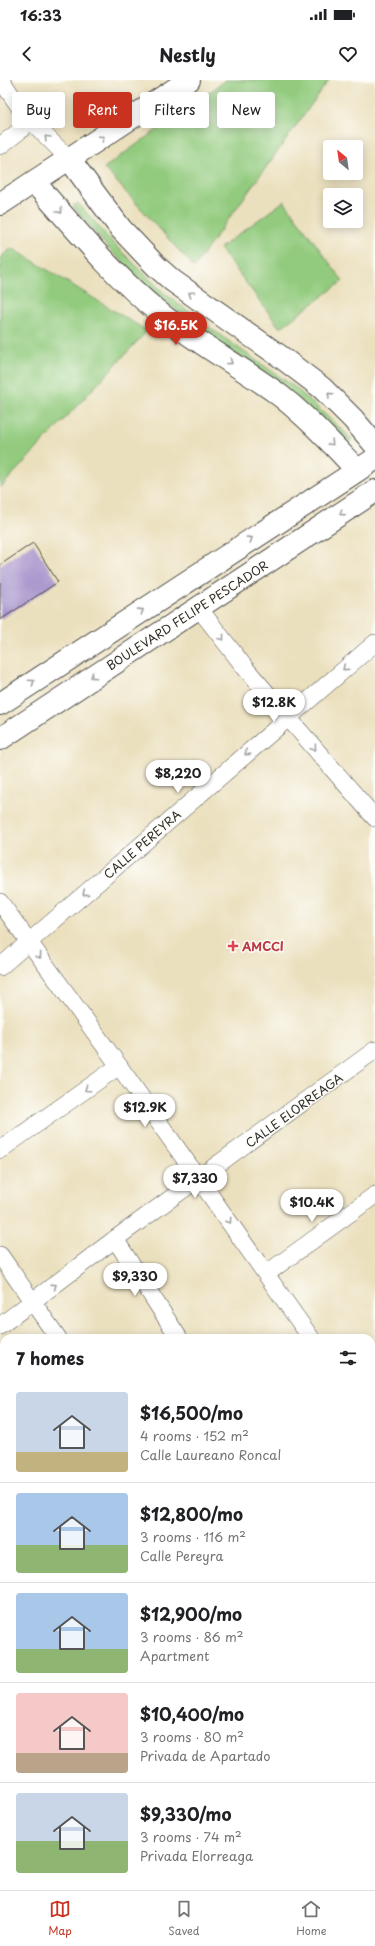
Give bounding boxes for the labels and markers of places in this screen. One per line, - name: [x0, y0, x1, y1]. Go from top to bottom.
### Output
- pin: $16.5K: [143, 312, 209, 346]
- pin: $12.8K: [241, 689, 307, 723]
- pin: $8,220: [145, 760, 211, 794]
- place label: AMCCI: [241, 937, 284, 955]
- marker: AMCCI: [227, 940, 239, 952]
- pin: $12.9K: [112, 1094, 178, 1128]
- pin: $7,330: [162, 1165, 228, 1199]
- pin: $10.4K: [279, 1189, 345, 1223]
- pin: $9,330: [102, 1263, 168, 1297]

